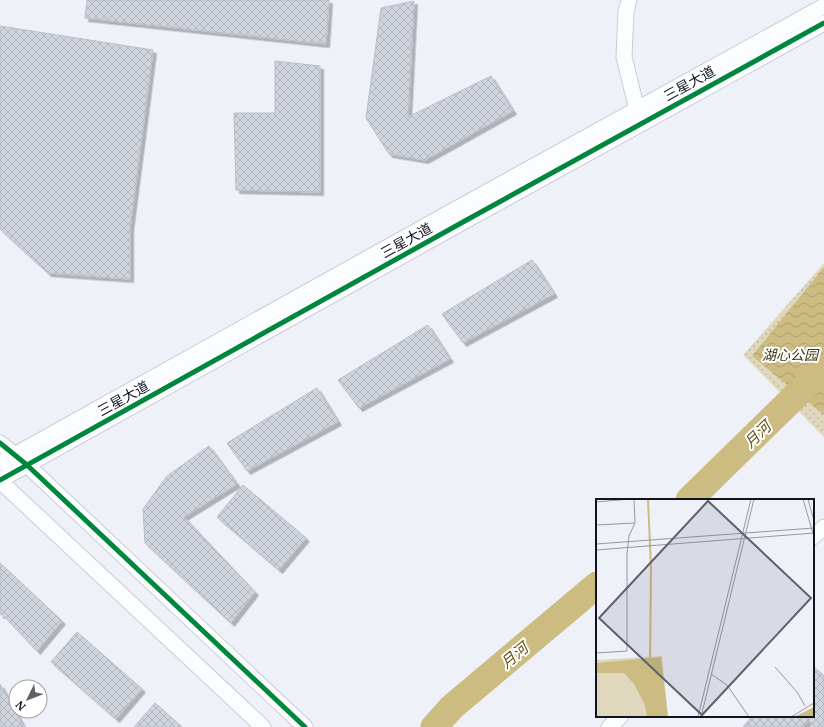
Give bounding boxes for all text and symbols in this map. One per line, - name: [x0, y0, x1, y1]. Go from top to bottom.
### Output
- street label: 三星大道: [660, 61, 718, 105]
- street label: 三星大道: [377, 218, 435, 262]
- park label: 湖心公园: [762, 345, 820, 364]
- street label: 三星大道: [94, 376, 152, 420]
- water label: 月河: [739, 414, 777, 452]
- inset map: [596, 499, 814, 717]
- water label: 月河: [496, 636, 534, 672]
- north arrow: [8, 679, 48, 719]
- text: N: [12, 698, 29, 714]

